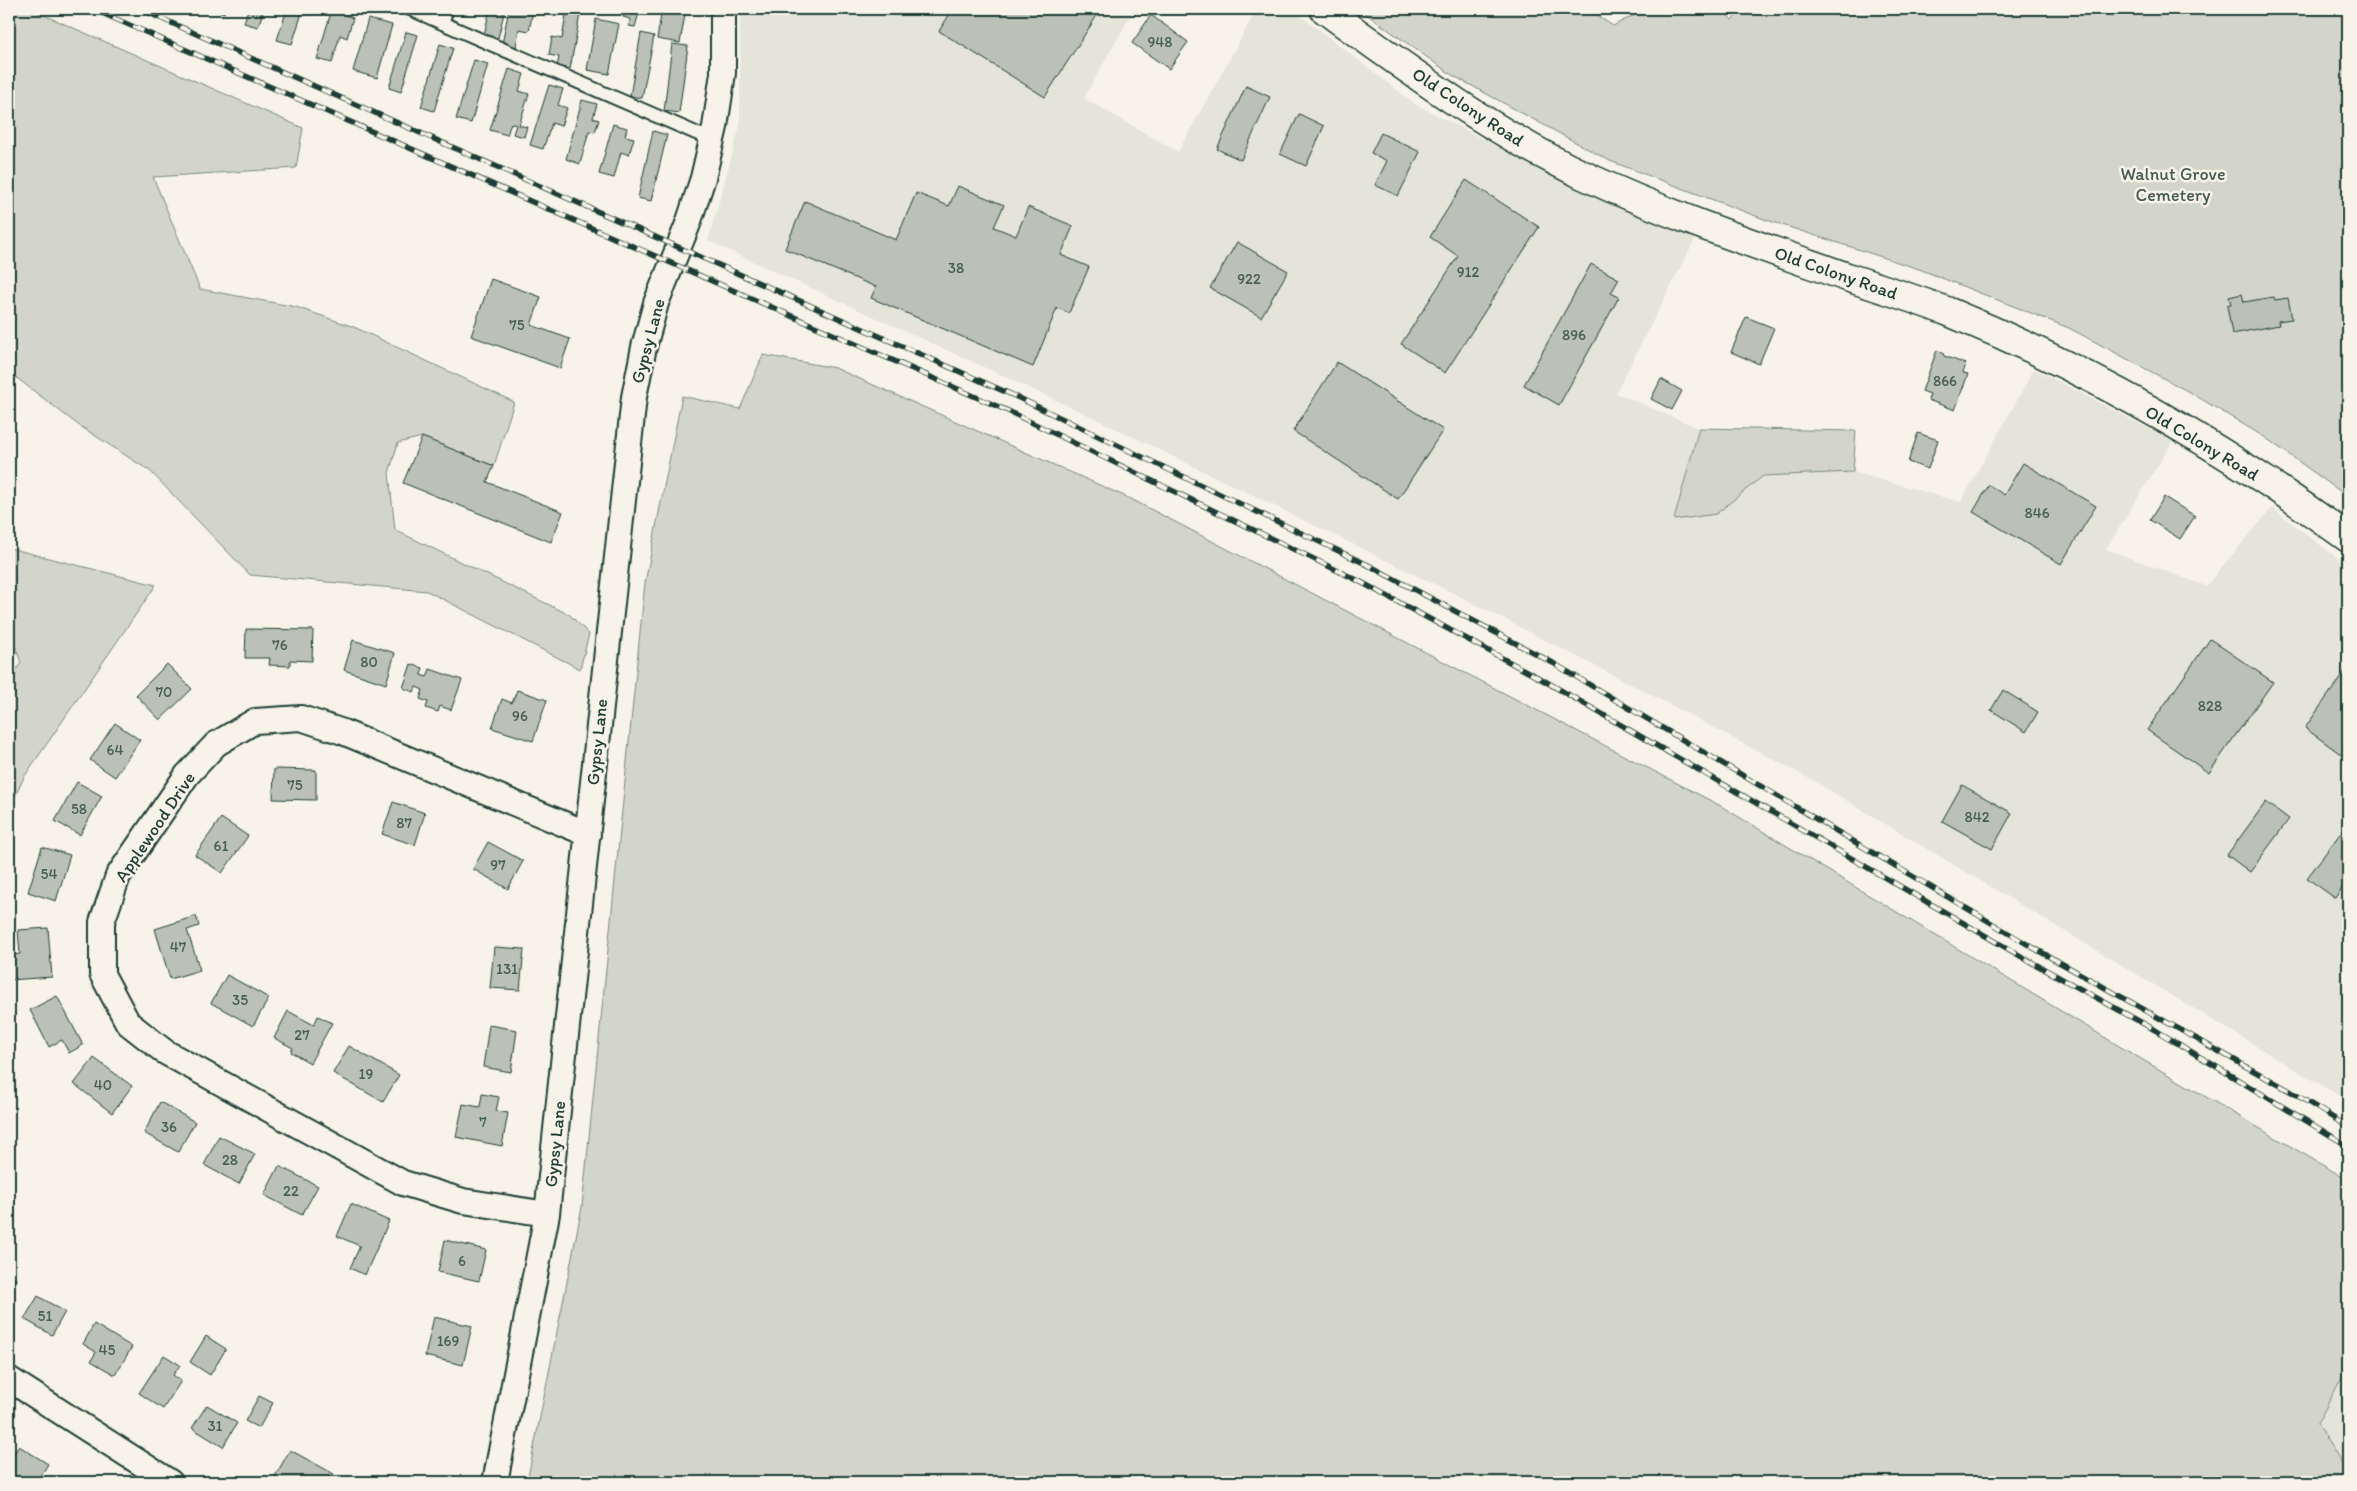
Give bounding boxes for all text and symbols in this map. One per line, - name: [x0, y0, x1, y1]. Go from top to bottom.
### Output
- house number: 948: [1147, 33, 1173, 51]
- street label: Old Colony Road: [1408, 63, 1528, 151]
- park label: Walnut Grove Cemetery: [2120, 163, 2226, 206]
- street label: Old Colony Road: [1772, 242, 1901, 304]
- house number: 38: [948, 259, 964, 277]
- house number: 912: [1457, 263, 1479, 281]
- house number: 922: [1237, 270, 1261, 288]
- street label: Gypsy Lane: [626, 296, 670, 386]
- house number: 75: [509, 316, 525, 334]
- house number: 896: [1562, 326, 1586, 344]
- house number: 866: [1933, 372, 1957, 390]
- street label: Old Colony Road: [2141, 400, 2263, 486]
- house number: 846: [2024, 504, 2050, 522]
- house number: 76: [272, 636, 288, 654]
- house number: 80: [360, 653, 378, 671]
- house number: 70: [156, 683, 172, 701]
- house number: 828: [2198, 697, 2222, 715]
- street label: Gypsy Lane: [582, 698, 612, 786]
- house number: 96: [512, 707, 528, 725]
- house number: 64: [107, 741, 123, 759]
- street label: Applewood Drive: [110, 768, 200, 886]
- house number: 75: [287, 776, 303, 794]
- house number: 58: [71, 800, 87, 818]
- house number: 842: [1964, 808, 1990, 826]
- house number: 87: [396, 814, 412, 832]
- house number: 61: [214, 837, 228, 855]
- house number: 97: [490, 856, 506, 874]
- house number: 54: [41, 865, 57, 883]
- house number: 47: [170, 938, 187, 956]
- house number: 131: [496, 960, 518, 978]
- house number: 35: [232, 991, 248, 1009]
- house number: 27: [294, 1026, 310, 1044]
- house number: 19: [359, 1065, 374, 1083]
- house number: 40: [94, 1076, 112, 1094]
- street label: Gypsy Lane: [540, 1100, 570, 1188]
- house number: 7: [479, 1113, 487, 1131]
- house number: 36: [161, 1118, 177, 1136]
- house number: 28: [222, 1151, 238, 1169]
- house number: 22: [283, 1182, 299, 1200]
- house number: 6: [458, 1252, 466, 1270]
- house number: 51: [38, 1307, 52, 1325]
- house number: 169: [437, 1332, 460, 1350]
- house number: 45: [99, 1341, 116, 1359]
- house number: 31: [207, 1417, 223, 1435]

